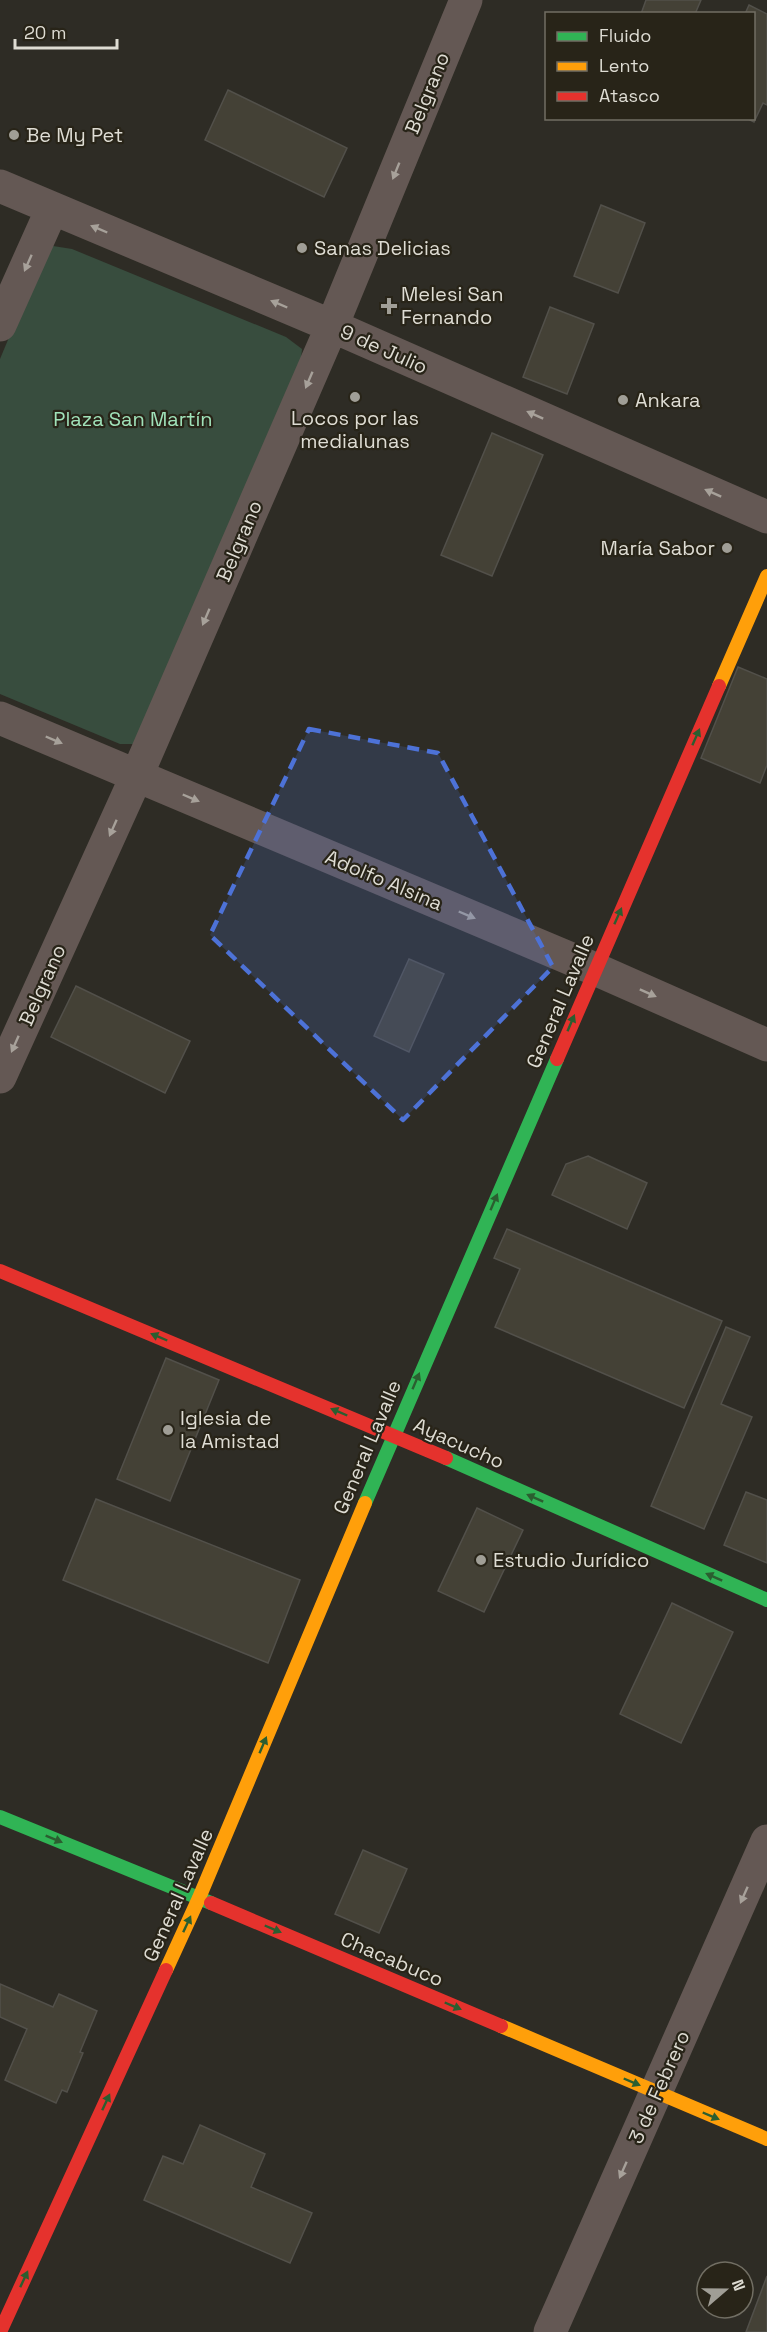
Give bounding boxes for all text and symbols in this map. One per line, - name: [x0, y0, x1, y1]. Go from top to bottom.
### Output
- scale bar: [15, 12, 117, 50]
- legend: [545, 12, 755, 120]
- text: 20 m: [24, 21, 67, 44]
- text: Fluido: [599, 24, 651, 47]
- street label: Belgrano: [399, 48, 455, 138]
- text: Lento: [599, 54, 649, 77]
- text: Atasco: [599, 84, 660, 107]
- place label: Be My Pet: [26, 122, 123, 148]
- marker: Be My Pet: [7, 128, 21, 142]
- one-way arrow: [391, 162, 401, 180]
- one-way arrow: [89, 224, 107, 234]
- place label: Sanas Delicias: [314, 235, 451, 261]
- marker: Sanas Delicias: [295, 241, 309, 255]
- one-way arrow: [23, 254, 33, 272]
- place label: Melesi San Fernando: [401, 281, 503, 330]
- one-way arrow: [269, 299, 287, 309]
- marker: Melesi San Fernando: [382, 299, 396, 313]
- street label: 9 de Julio: [336, 318, 432, 380]
- one-way arrow: [304, 371, 313, 389]
- place label: Ankara: [635, 387, 701, 413]
- marker: Locos por las medialunas: [348, 390, 362, 404]
- marker: Ankara: [616, 393, 630, 407]
- place label: Locos por las medialunas: [291, 405, 419, 454]
- park label: Plaza San Martín: [53, 406, 213, 432]
- one-way arrow: [525, 410, 543, 420]
- one-way arrow: [704, 488, 722, 498]
- street label: Belgrano: [210, 496, 268, 586]
- place label: María Sabor: [601, 535, 715, 561]
- marker: María Sabor: [720, 541, 734, 555]
- one-way arrow: [201, 608, 211, 626]
- one-way arrow: [692, 728, 702, 746]
- one-way arrow: [45, 736, 63, 745]
- one-way arrow: [183, 793, 201, 803]
- one-way arrow: [109, 820, 118, 837]
- street label: Adolfo Alsina: [321, 844, 447, 916]
- one-way arrow: [613, 906, 623, 924]
- one-way arrow: [459, 910, 477, 920]
- street label: General Lavalle: [520, 930, 600, 1072]
- street label: Belgrano: [13, 940, 71, 1030]
- one-way arrow: [639, 989, 657, 998]
- one-way arrow: [567, 1014, 576, 1032]
- one-way arrow: [10, 1036, 20, 1054]
- one-way arrow: [490, 1193, 499, 1211]
- one-way arrow: [150, 1332, 168, 1341]
- one-way arrow: [411, 1371, 421, 1389]
- street label: General Lavalle: [327, 1376, 407, 1518]
- place label: Iglesia de la Amistad: [180, 1405, 280, 1454]
- one-way arrow: [330, 1407, 348, 1416]
- street label: Ayacucho: [409, 1411, 509, 1475]
- marker: Iglesia de la Amistad: [161, 1423, 175, 1437]
- one-way arrow: [527, 1493, 544, 1502]
- place label: Estudio Jurídico: [493, 1547, 649, 1573]
- marker: Estudio Jurídico: [474, 1553, 488, 1567]
- one-way arrow: [705, 1572, 722, 1581]
- one-way arrow: [259, 1736, 268, 1754]
- street label: General Lavalle: [137, 1824, 219, 1966]
- one-way arrow: [45, 1835, 63, 1844]
- one-way arrow: [738, 1886, 748, 1904]
- one-way arrow: [182, 1916, 191, 1933]
- one-way arrow: [265, 1924, 283, 1934]
- street label: Chacabuco: [337, 1926, 447, 1992]
- one-way arrow: [444, 2001, 462, 2011]
- street label: 3 de Febrero: [623, 2026, 695, 2148]
- one-way arrow: [623, 2078, 641, 2087]
- one-way arrow: [101, 2093, 110, 2110]
- one-way arrow: [702, 2111, 720, 2121]
- one-way arrow: [618, 2161, 627, 2178]
- north arrow: [695, 2260, 755, 2320]
- one-way arrow: [20, 2270, 29, 2287]
- text: N: [727, 2276, 750, 2294]

